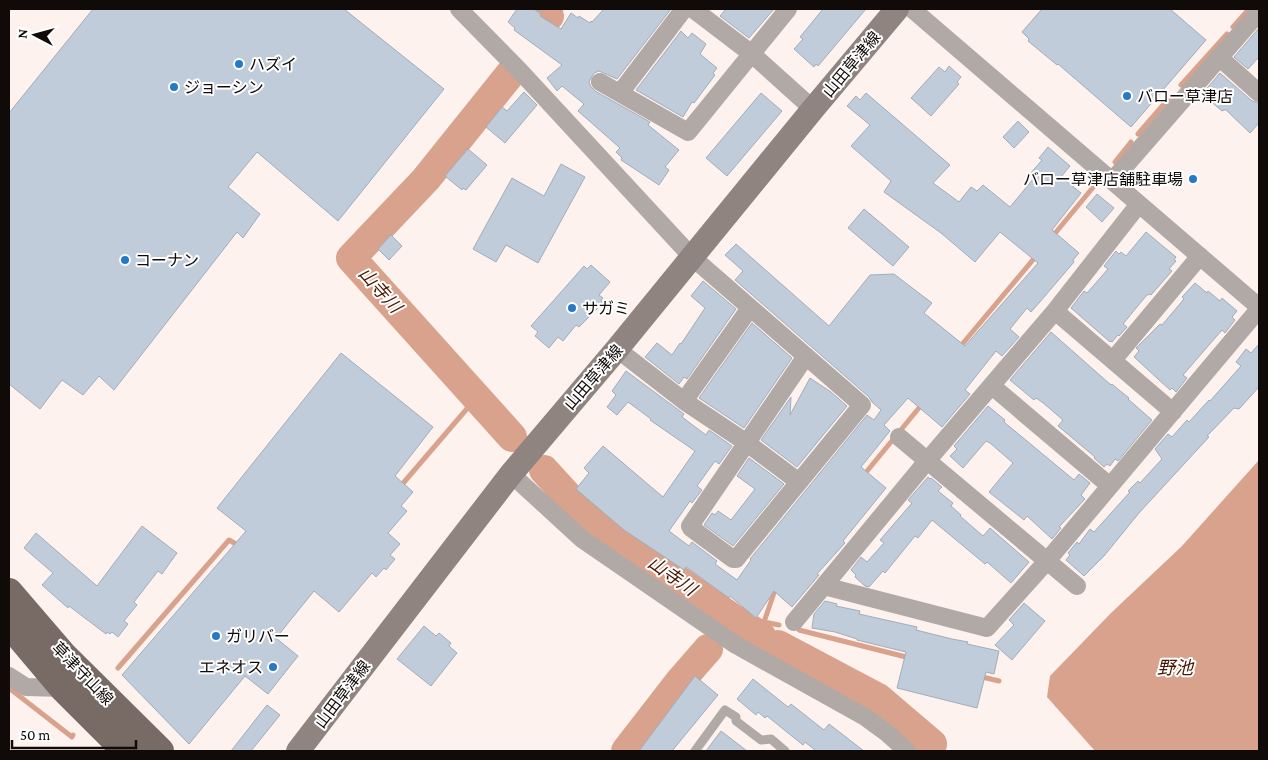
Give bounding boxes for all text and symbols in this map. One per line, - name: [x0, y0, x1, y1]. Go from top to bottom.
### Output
- north arrow: [10, 10, 60, 60]
- text: N: [14, 28, 31, 39]
- street label: 山田草津線: [819, 28, 884, 100]
- place label: ハズイ: [249, 56, 297, 73]
- marker: ハズイ: [233, 58, 245, 70]
- place label: ジョーシン: [184, 79, 264, 96]
- marker: ジョーシン: [168, 81, 180, 93]
- place label: バロー草津店: [1137, 88, 1233, 105]
- marker: バロー草津店: [1121, 90, 1133, 102]
- place label: バロー草津店舗駐車場: [1023, 171, 1183, 188]
- marker: バロー草津店舗駐車場: [1187, 173, 1199, 185]
- place label: コーナン: [135, 252, 199, 269]
- marker: コーナン: [119, 254, 131, 266]
- water label: 山寺川: [355, 263, 407, 318]
- place label: サガミ: [582, 300, 630, 317]
- marker: サガミ: [566, 302, 578, 314]
- street label: 山田草津線: [561, 342, 626, 413]
- water label: 山寺川: [644, 552, 701, 601]
- place label: ガリバー: [226, 628, 290, 645]
- marker: ガリバー: [210, 630, 222, 642]
- street label: 草津守山線: [49, 639, 117, 708]
- street label: 山田草津線: [312, 657, 373, 731]
- water label: 野池: [1157, 658, 1195, 678]
- place label: エネオス: [199, 659, 263, 676]
- marker: エネオス: [267, 661, 279, 673]
- scale bar: [12, 718, 136, 750]
- text: 50 m: [20, 727, 50, 743]

